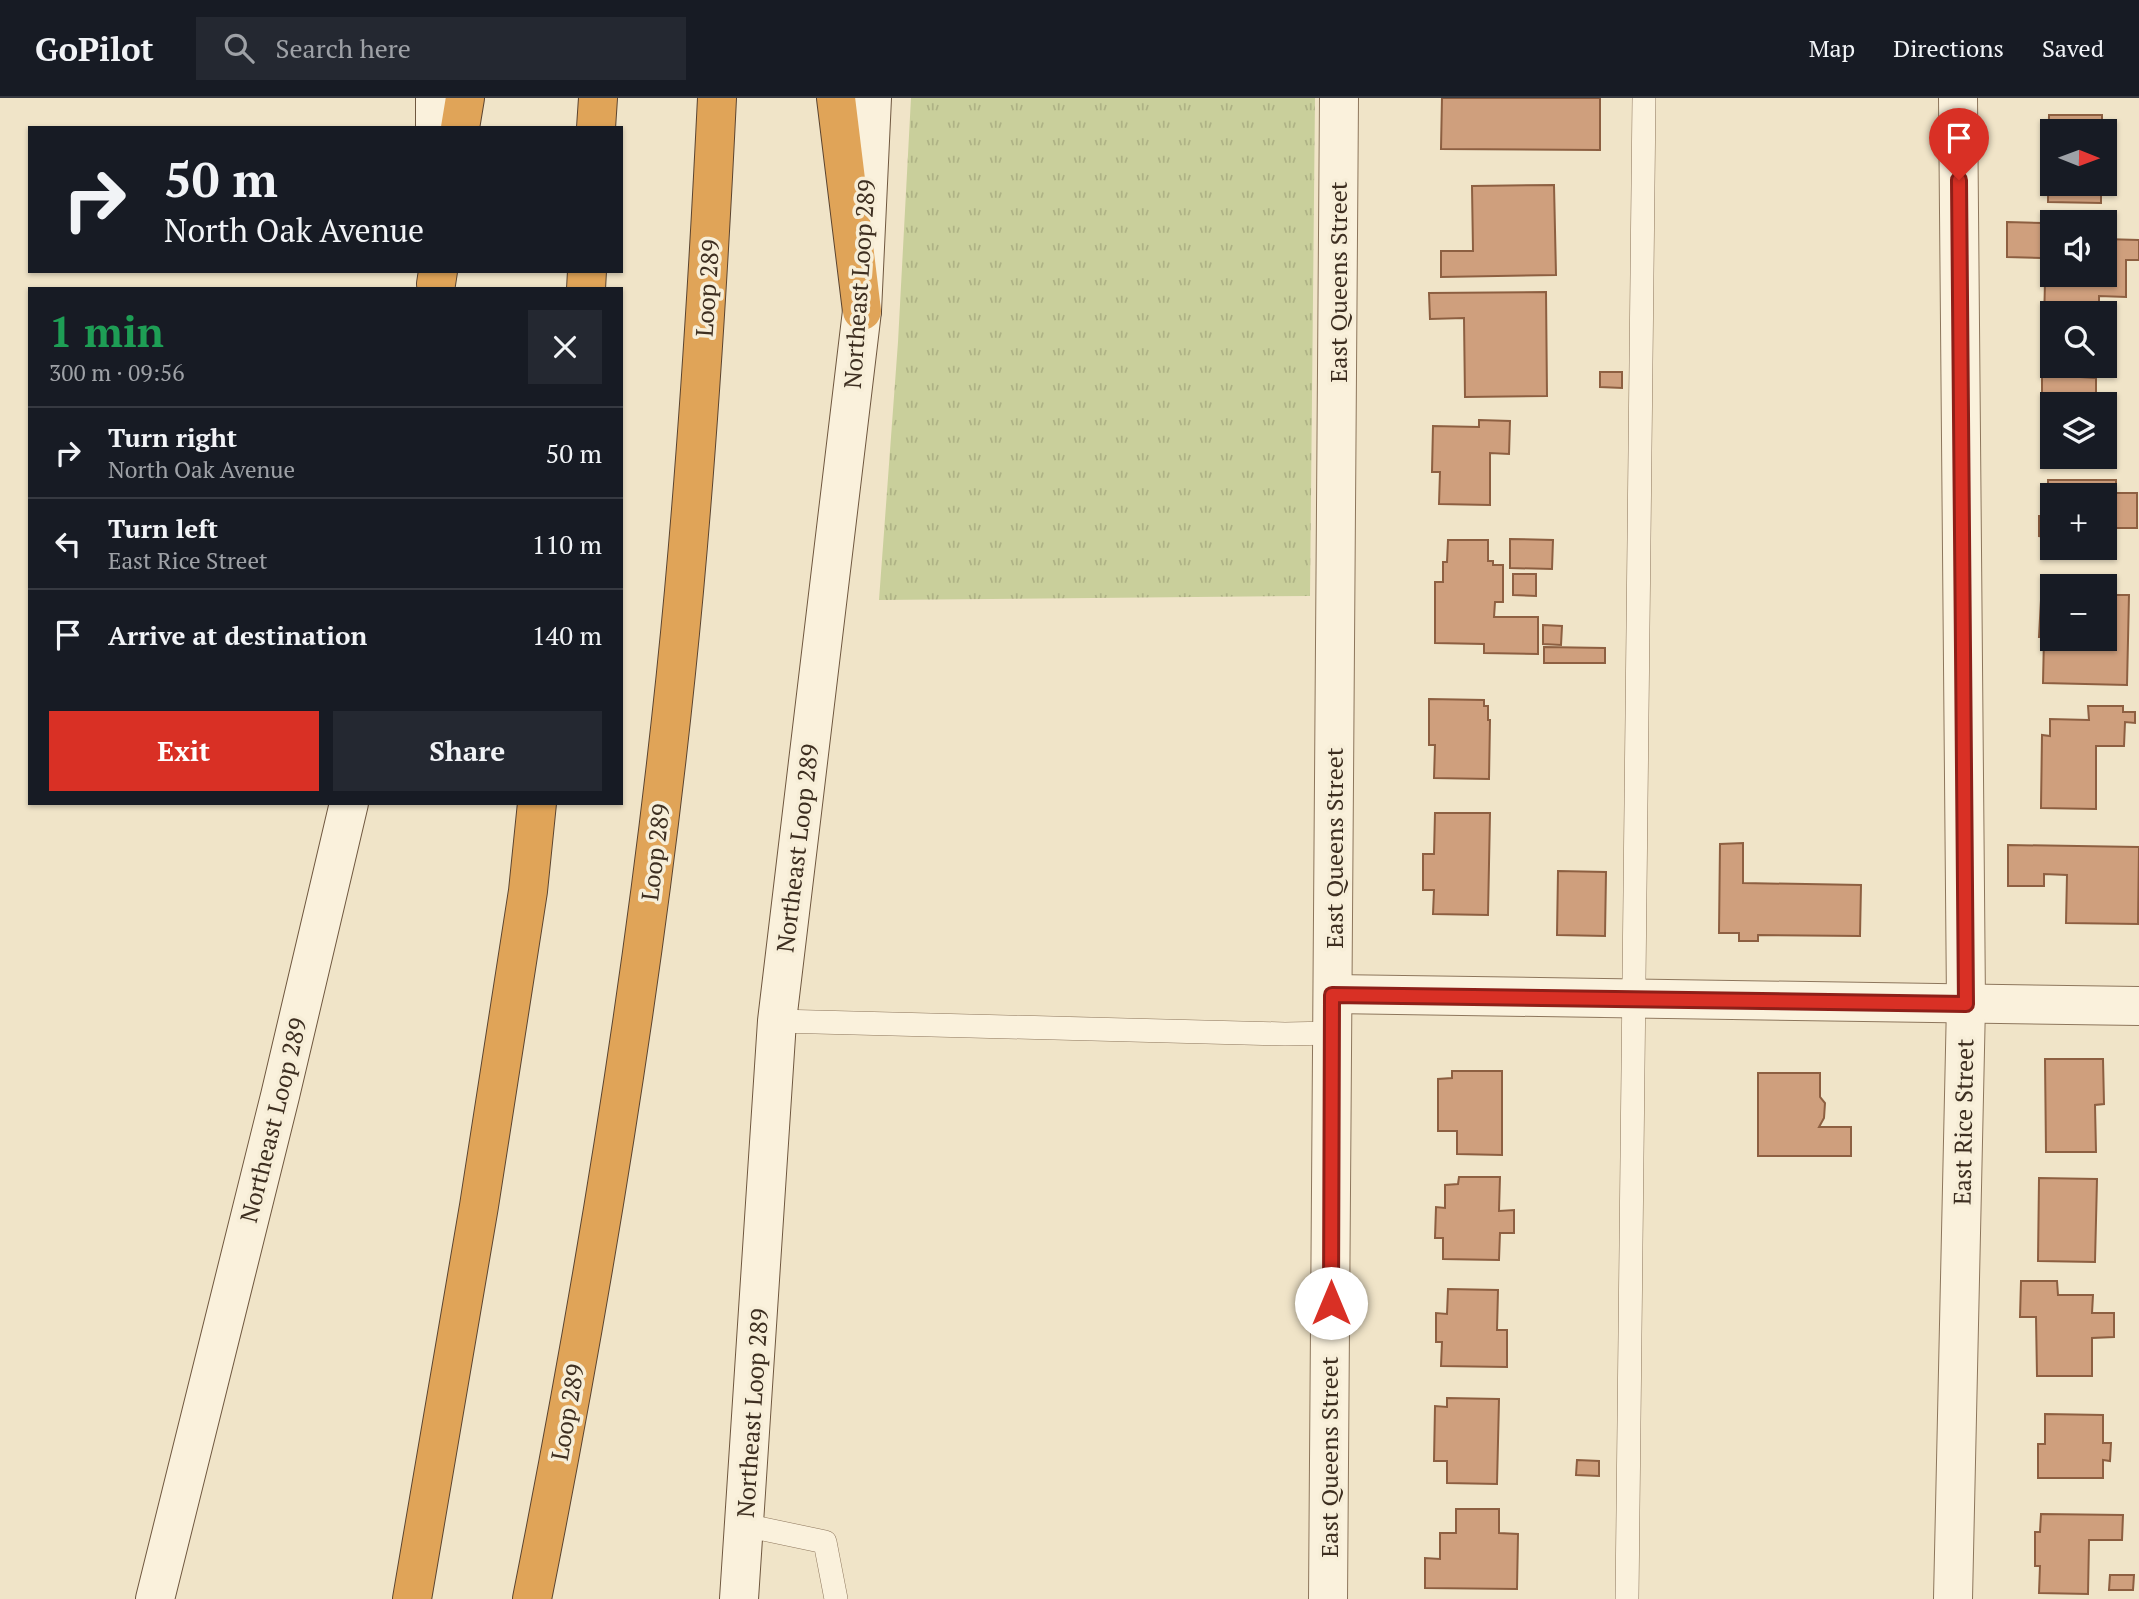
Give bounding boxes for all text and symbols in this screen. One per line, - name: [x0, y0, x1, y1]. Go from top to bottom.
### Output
- search box: [196, 17, 686, 80]
- text: GoPilot: [35, 27, 154, 70]
- icon: search: [220, 29, 258, 67]
- text: Search here: [276, 31, 411, 65]
- text: Map: [1809, 32, 1855, 64]
- text: Directions: [1893, 32, 2004, 64]
- text: Saved: [2042, 32, 2104, 64]
- pin: [1929, 108, 1989, 180]
- icon: arrive: [1940, 119, 1978, 157]
- north arrow: [2040, 119, 2118, 196]
- map controls: [2040, 119, 2117, 651]
- text: 50 m: [164, 146, 278, 211]
- icon: right: [49, 154, 140, 245]
- street label: Northeast Loop 289: [836, 178, 882, 390]
- street label: East Queens Street: [1322, 181, 1354, 383]
- text: North Oak Avenue: [164, 209, 424, 251]
- button: sound: [2040, 210, 2117, 287]
- street label: Loop 289: [688, 238, 726, 338]
- button: search: [2040, 301, 2117, 378]
- text: 1 min: [49, 303, 164, 359]
- button: close: [528, 310, 602, 384]
- text: 300 m · 09:56: [49, 357, 184, 388]
- button: layers: [2040, 392, 2117, 469]
- text: Turn right: [108, 420, 237, 454]
- icon: right: [49, 434, 87, 472]
- text: 50 m: [546, 436, 602, 470]
- text: North Oak Avenue: [108, 454, 295, 485]
- button: +: [2040, 483, 2117, 560]
- text: Turn left: [108, 511, 218, 545]
- icon: left: [49, 525, 87, 563]
- text: 110 m: [532, 527, 602, 561]
- text: East Rice Street: [108, 545, 267, 576]
- button: −: [2040, 574, 2117, 651]
- icon: arrive: [49, 616, 87, 654]
- text: Arrive at destination: [108, 618, 367, 652]
- text: 140 m: [532, 618, 602, 652]
- button: Exit: [49, 711, 319, 791]
- button: Share: [333, 711, 602, 791]
- street label: Northeast Loop 289: [768, 742, 826, 954]
- street label: East Queens Street: [1318, 747, 1350, 949]
- street label: Loop 289: [633, 802, 677, 902]
- street label: Northeast Loop 289: [232, 1014, 314, 1226]
- street label: East Rice Street: [1946, 1038, 1980, 1205]
- position arrow: [1294, 1266, 1368, 1340]
- street label: Northeast Loop 289: [729, 1307, 775, 1519]
- street label: East Queens Street: [1313, 1356, 1345, 1558]
- street label: Loop 289: [543, 1361, 591, 1463]

